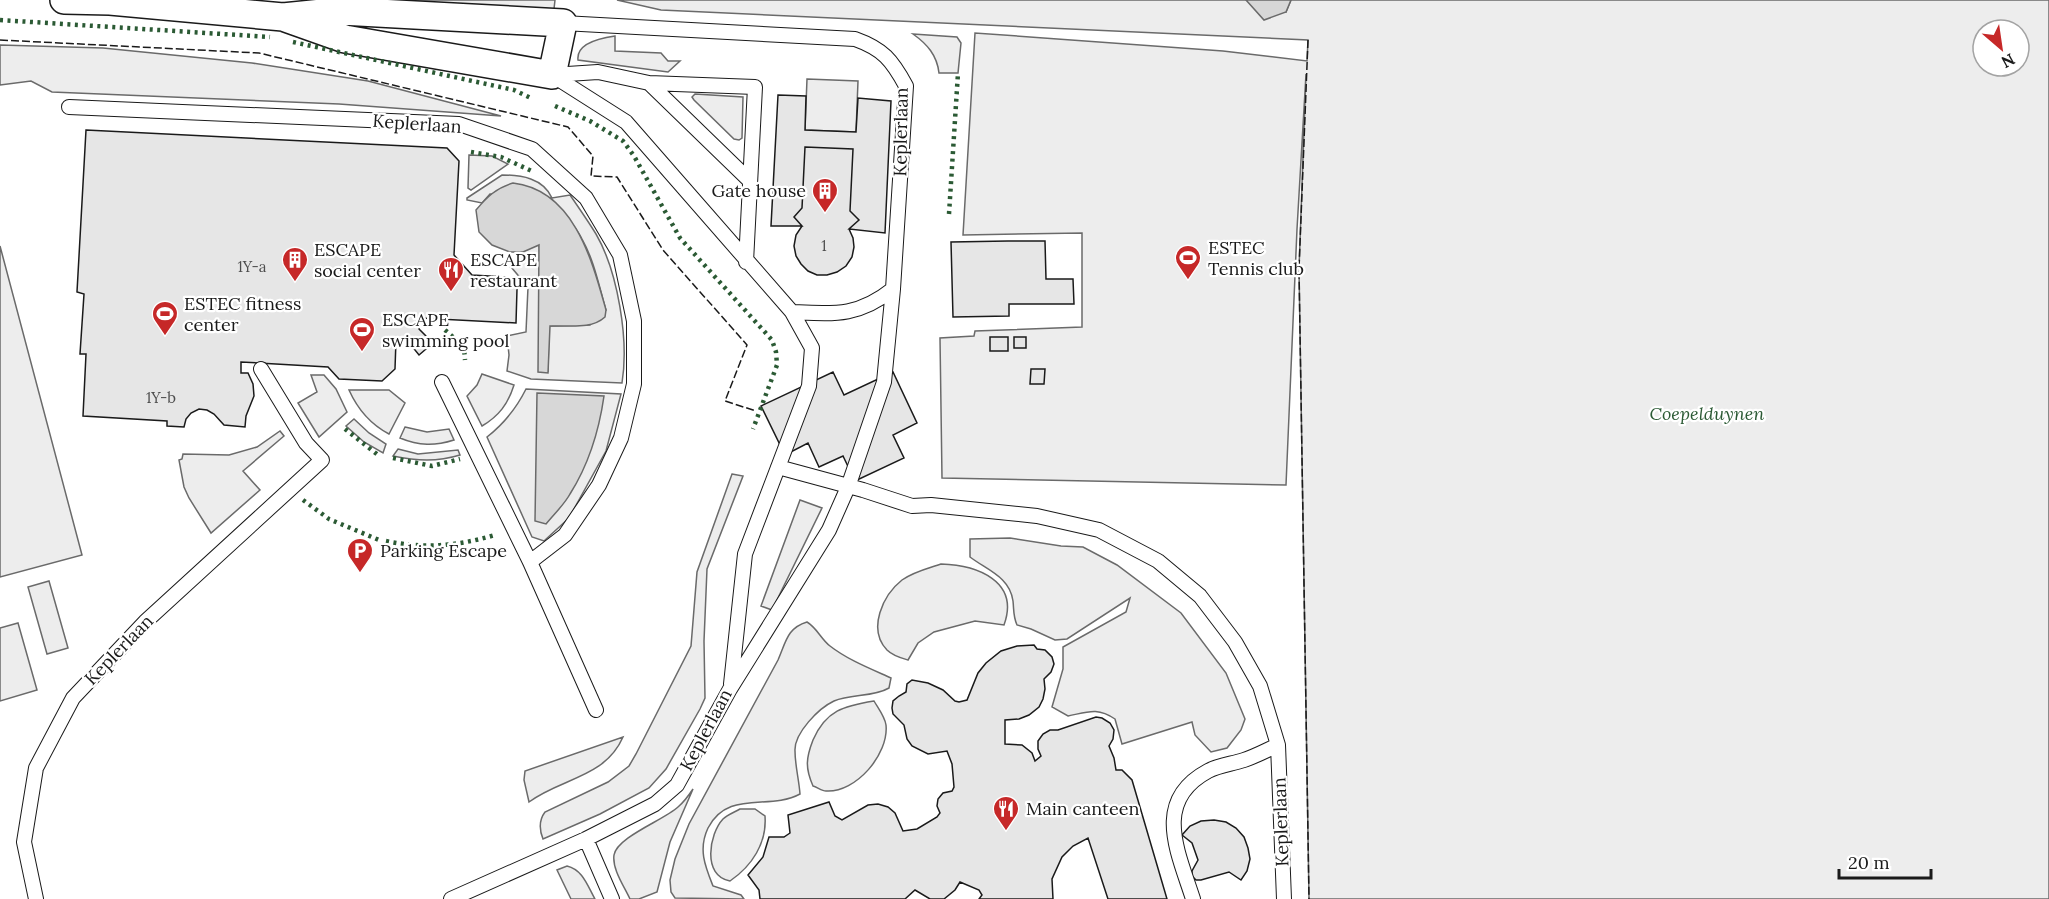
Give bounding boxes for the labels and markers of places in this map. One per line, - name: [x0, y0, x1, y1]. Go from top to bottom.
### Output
- building icon: Gate house: [810, 176, 840, 214]
- place label: Gate house: [712, 179, 806, 202]
- place label: ESTEC Tennis club: [1208, 236, 1304, 280]
- place label: ESCAPE social center: [314, 238, 421, 282]
- sports icon: ESTEC Tennis club: [1173, 243, 1203, 281]
- building icon: ESCAPE social center: [280, 245, 310, 283]
- place label: ESCAPE restaurant: [470, 248, 557, 292]
- restaurant icon: ESCAPE restaurant: [436, 255, 466, 293]
- place label: ESTEC fitness center: [184, 292, 301, 336]
- sports icon: ESTEC fitness center: [150, 299, 180, 337]
- place label: ESCAPE swimming pool: [382, 308, 509, 352]
- sports icon: ESCAPE swimming pool: [347, 315, 377, 353]
- parking icon: Parking Escape: [345, 536, 375, 574]
- place label: Parking Escape: [380, 539, 507, 562]
- restaurant icon: Main canteen: [991, 794, 1021, 832]
- place label: Main canteen: [1026, 797, 1140, 820]

